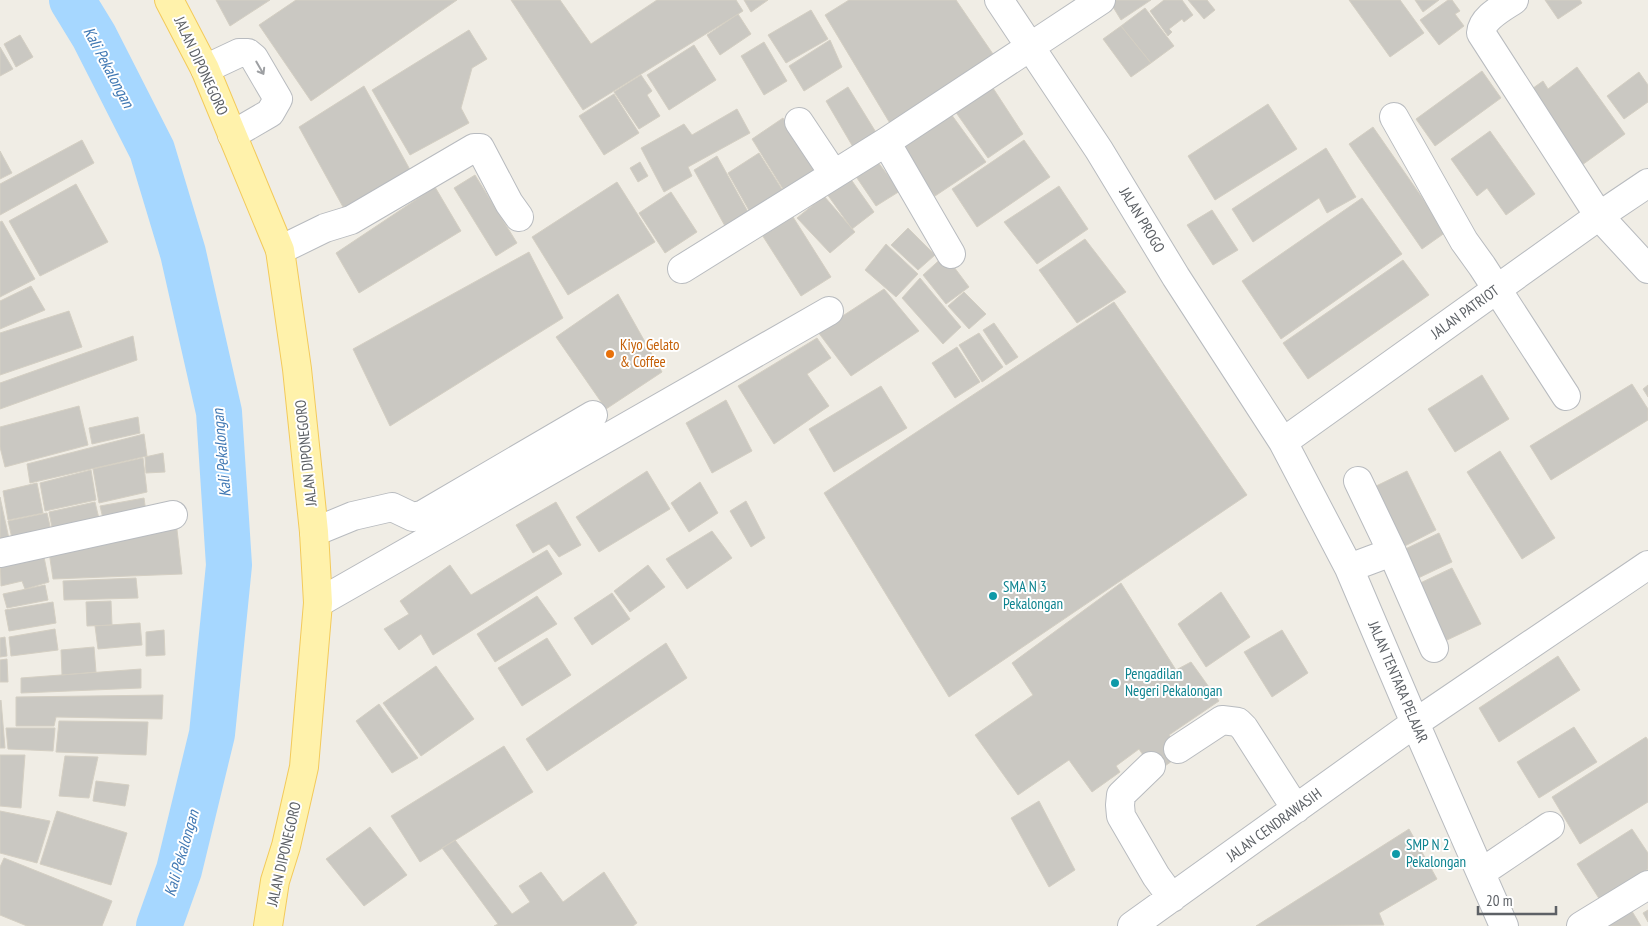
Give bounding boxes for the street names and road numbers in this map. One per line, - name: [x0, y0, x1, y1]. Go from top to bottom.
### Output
- street label: JALAN DIPONEGORO: [170, 13, 233, 118]
- street label: JALAN PROGO: [1115, 183, 1169, 256]
- street label: JALAN PATRIOT: [1426, 280, 1503, 343]
- street label: JALAN DIPONEGORO: [290, 399, 321, 508]
- street label: JALAN TENTARA PELAJAR: [1364, 617, 1433, 746]
- street label: JALAN CENDRAWASIH: [1222, 784, 1325, 866]
- street label: JALAN DIPONEGORO: [262, 800, 305, 909]

